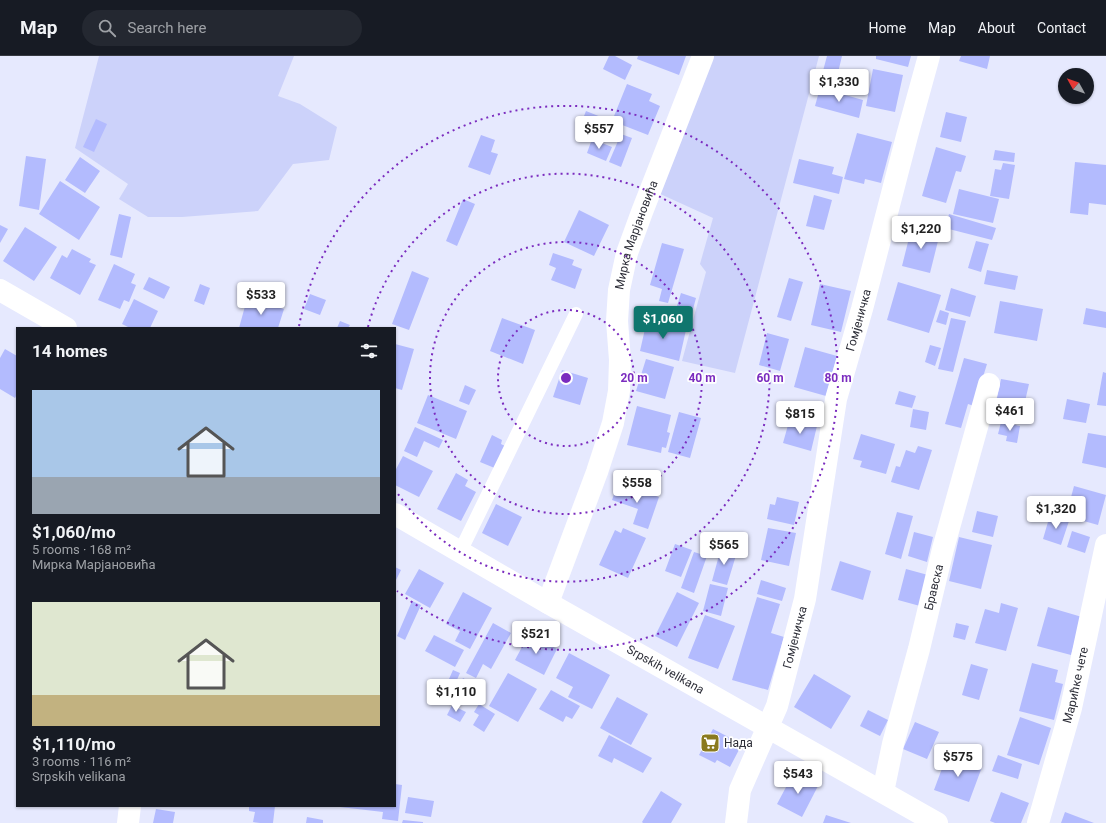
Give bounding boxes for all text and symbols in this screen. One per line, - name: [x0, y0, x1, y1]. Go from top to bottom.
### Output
- search box: [82, 10, 362, 46]
- text: Map: [20, 16, 58, 39]
- icon: search: [96, 17, 118, 39]
- text: Search here: [128, 19, 206, 37]
- text: Home: [868, 20, 906, 36]
- text: Map: [928, 20, 956, 36]
- text: About: [978, 20, 1015, 36]
- text: Contact: [1037, 20, 1086, 36]
- north arrow: [1058, 68, 1094, 104]
- map controls: [1058, 68, 1094, 104]
- pin: $1,330: [806, 69, 872, 103]
- text: $1,330: [819, 74, 859, 89]
- pin: $557: [575, 116, 623, 150]
- text: $557: [584, 121, 614, 136]
- street label: Мирка Марјановића: [612, 178, 661, 291]
- pin: $1,220: [888, 216, 954, 250]
- text: $1,220: [901, 221, 941, 236]
- pin: $533: [237, 282, 285, 316]
- text: $533: [246, 287, 276, 302]
- street label: Гомјеничка: [843, 288, 874, 353]
- pin: $1,060: [630, 306, 696, 340]
- text: $1,060: [643, 311, 683, 326]
- icon: filters: [358, 340, 380, 362]
- text: 14 homes: [32, 341, 108, 361]
- centre of rings: [559, 371, 573, 385]
- text: 20 m: [620, 371, 648, 385]
- text: 40 m: [688, 371, 716, 385]
- text: 60 m: [756, 371, 784, 385]
- text: 80 m: [824, 371, 852, 385]
- pin: $461: [986, 398, 1034, 432]
- pin: $815: [776, 401, 824, 435]
- text: $461: [995, 403, 1025, 418]
- text: $815: [785, 406, 815, 421]
- icon: home: [170, 416, 242, 488]
- pin: $558: [613, 470, 661, 504]
- text: $558: [622, 475, 652, 490]
- pin: $1,320: [1023, 496, 1089, 530]
- text: $1,320: [1036, 501, 1076, 516]
- text: $1,060/mo: [32, 522, 116, 542]
- pin: $565: [700, 532, 748, 566]
- text: $565: [709, 537, 739, 552]
- text: 5 rooms · 168 m²: [32, 542, 131, 557]
- text: Мирка Марјановића: [32, 557, 156, 572]
- street label: Бравска: [922, 563, 946, 612]
- street label: Гомјеничка: [780, 605, 810, 670]
- pin: $521: [512, 621, 560, 655]
- text: $521: [521, 626, 551, 641]
- icon: home: [170, 628, 242, 700]
- street label: Srpskih velikana: [624, 642, 707, 697]
- street label: Марићке чете: [1060, 646, 1091, 725]
- pin: $1,110: [423, 679, 489, 713]
- text: $1,110: [436, 684, 476, 699]
- supermarket icon: Нада: [699, 732, 721, 754]
- text: $1,110/mo: [32, 734, 116, 754]
- place label: Нада: [724, 736, 753, 750]
- pin: $575: [934, 744, 982, 778]
- text: $575: [943, 749, 973, 764]
- text: 3 rooms · 116 m²: [32, 754, 131, 769]
- pin: $543: [774, 761, 822, 795]
- text: $543: [783, 766, 813, 781]
- text: Srpskih velikana: [32, 769, 126, 784]

